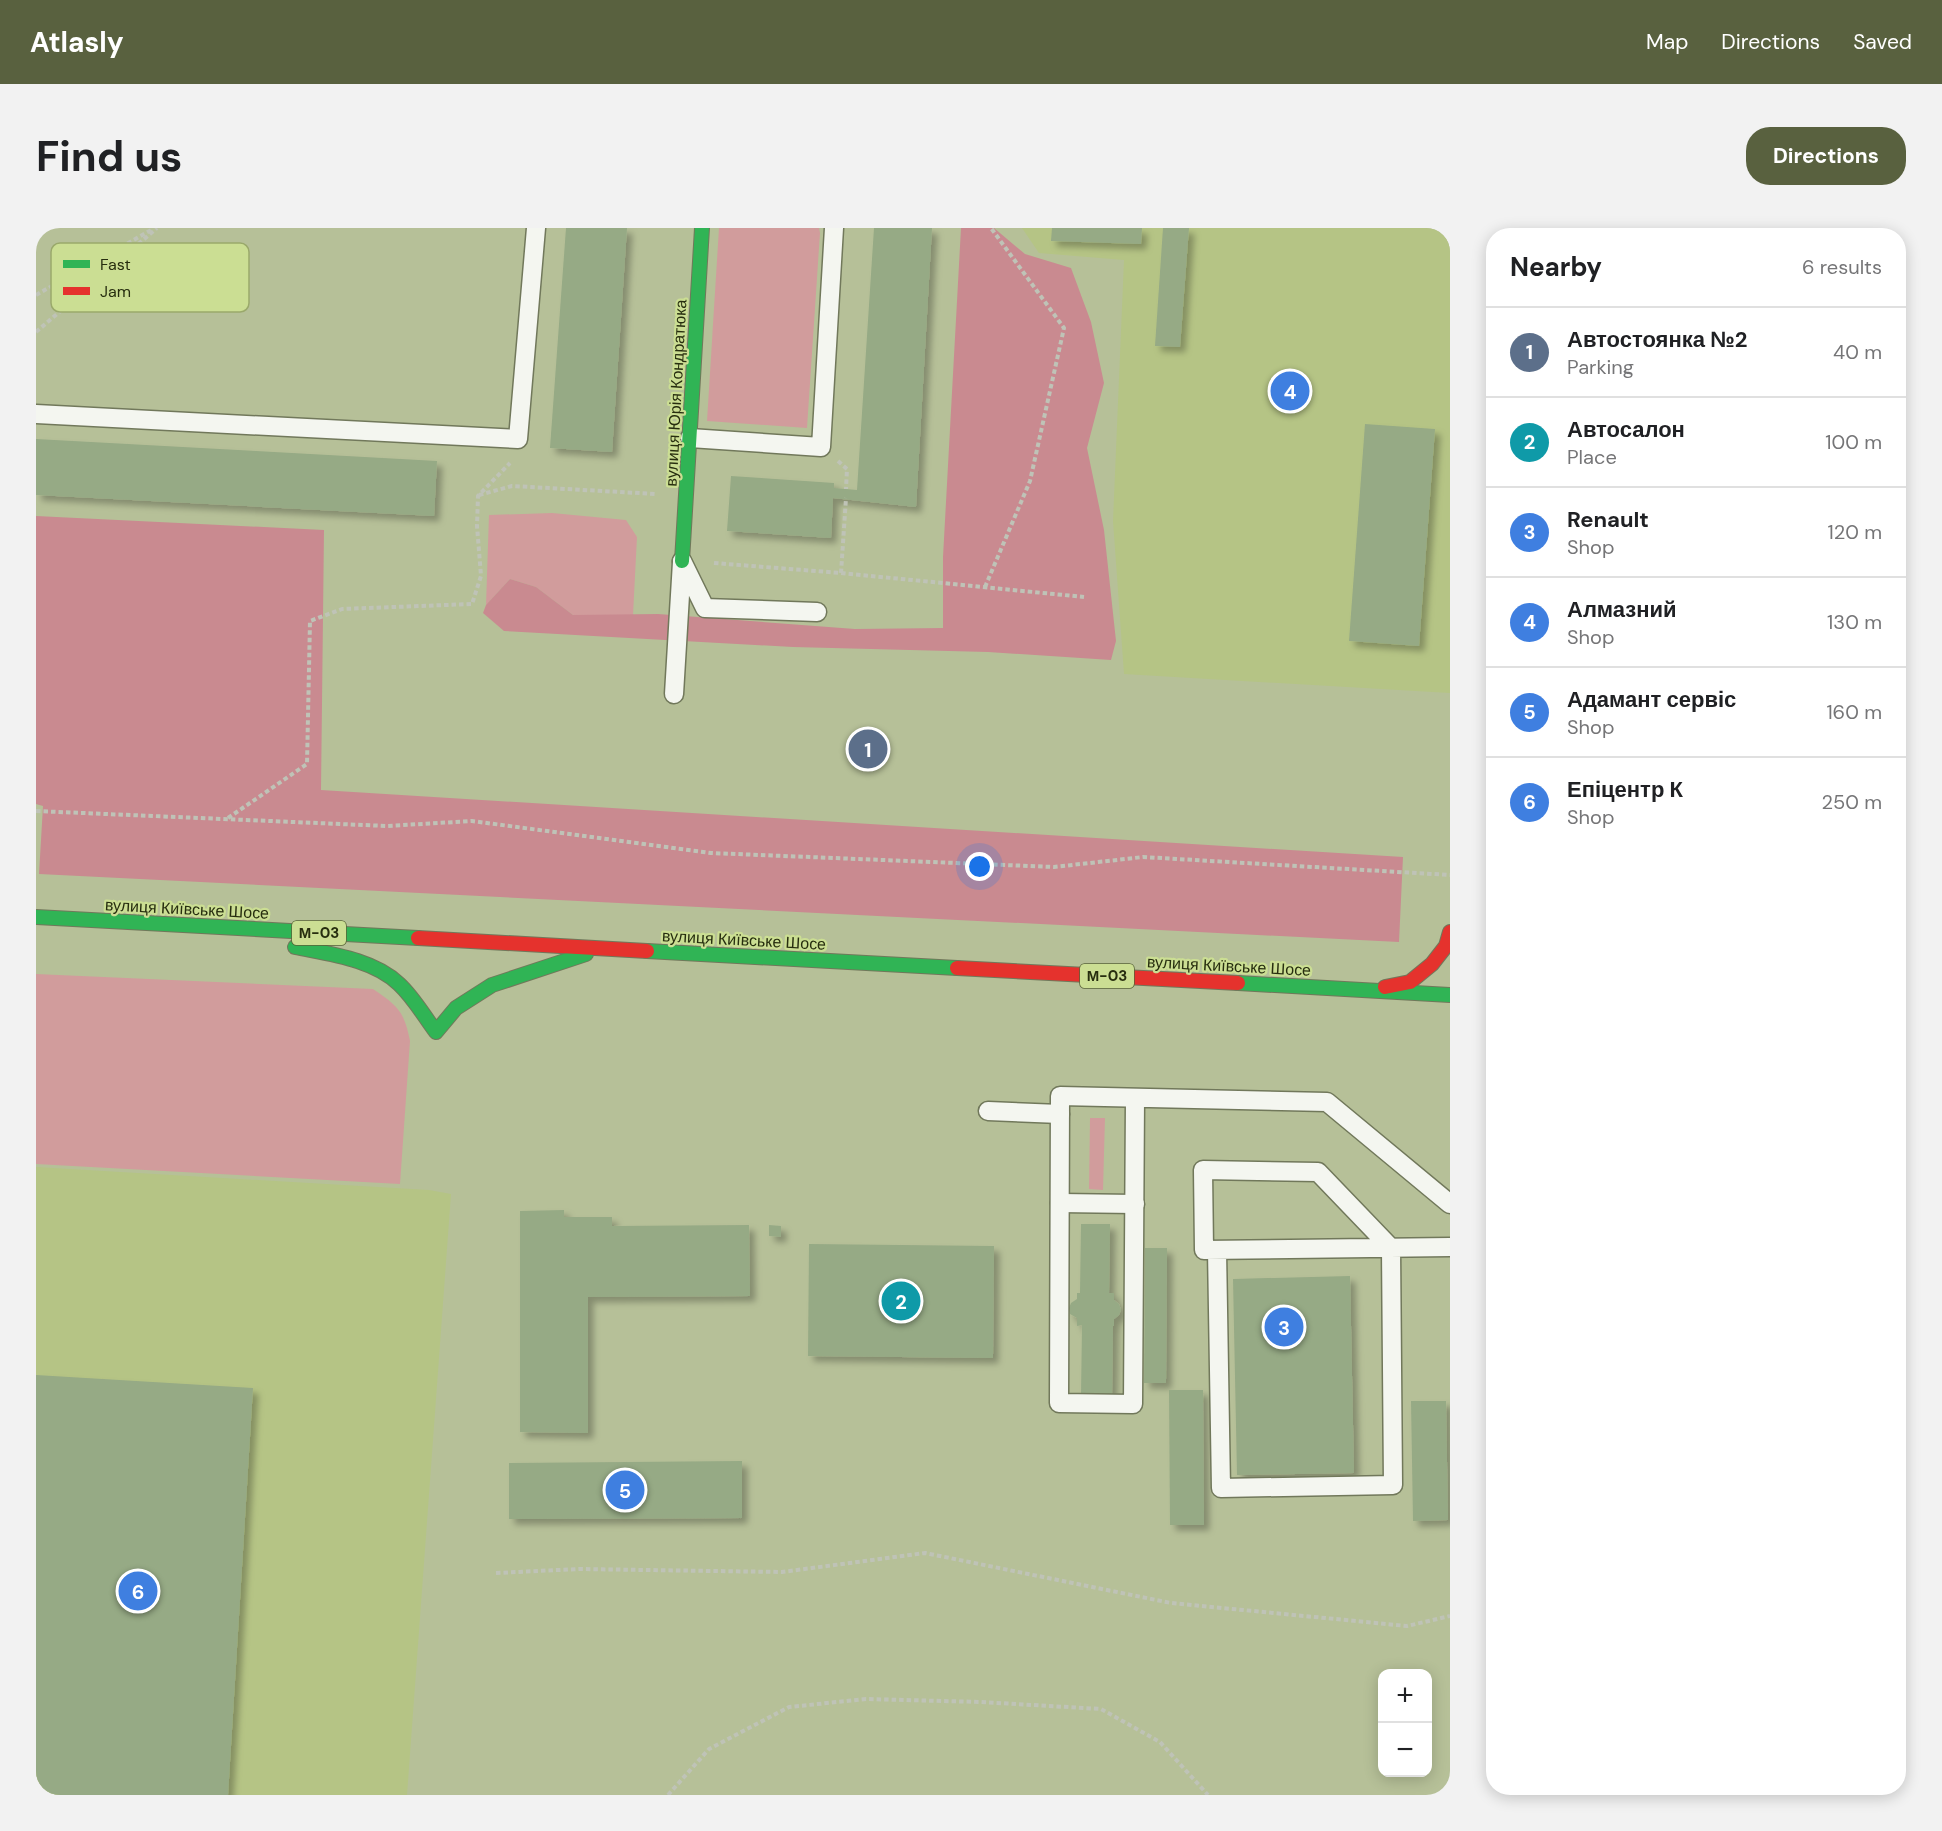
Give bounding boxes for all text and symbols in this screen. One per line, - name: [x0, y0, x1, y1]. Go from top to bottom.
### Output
- text: Atlasly: [30, 24, 124, 61]
- text: Map: [1646, 28, 1688, 56]
- text: Directions: [1721, 28, 1820, 56]
- text: Saved: [1853, 28, 1912, 56]
- button: Directions: [1746, 127, 1906, 185]
- text: Find us: [36, 129, 182, 184]
- legend: [51, 243, 249, 312]
- text: Nearby: [1510, 250, 1602, 284]
- text: Fast: [100, 254, 131, 275]
- text: 6 results: [1802, 254, 1882, 280]
- text: Jam: [100, 281, 131, 302]
- street label: вулиця Юрія Кондратюка: [661, 299, 691, 487]
- text: Автостоянка №2: [1567, 325, 1747, 354]
- text: 1: [1526, 339, 1533, 365]
- text: 40 m: [1833, 339, 1882, 365]
- text: Parking: [1567, 354, 1634, 380]
- pin: 4: [1270, 368, 1310, 414]
- text: Автосалон: [1567, 415, 1685, 444]
- text: 2: [1524, 429, 1535, 455]
- text: 100 m: [1825, 429, 1882, 455]
- text: Place: [1567, 444, 1617, 470]
- text: Renault: [1567, 505, 1649, 534]
- text: 3: [1523, 519, 1536, 545]
- text: 120 m: [1828, 519, 1882, 545]
- text: Shop: [1567, 534, 1614, 560]
- text: Алмазний: [1567, 595, 1677, 624]
- text: 4: [1523, 609, 1536, 635]
- text: 130 m: [1827, 609, 1882, 635]
- text: Shop: [1567, 624, 1614, 650]
- text: Адамант сервіс: [1567, 685, 1736, 714]
- text: 5: [1523, 699, 1536, 725]
- text: 160 m: [1826, 699, 1882, 725]
- text: Shop: [1567, 714, 1614, 740]
- pin: 1: [848, 726, 888, 772]
- text: Епіцентр К: [1567, 775, 1683, 804]
- text: 6: [1523, 789, 1536, 815]
- text: 250 m: [1821, 789, 1882, 815]
- text: Shop: [1567, 804, 1614, 830]
- your location: [965, 852, 994, 881]
- street label: вулиця Київське Шосе: [104, 894, 270, 924]
- road number: М-03: [292, 921, 346, 945]
- street label: вулиця Київське Шосе: [661, 925, 827, 955]
- street label: вулиця Київське Шосе: [1146, 951, 1312, 981]
- road number: М-03: [1080, 964, 1134, 988]
- pin: 2: [882, 1278, 920, 1324]
- pin: 3: [1264, 1304, 1304, 1350]
- pin: 5: [606, 1468, 644, 1512]
- pin: 6: [118, 1568, 158, 1614]
- map controls: [1378, 1669, 1432, 1777]
- button: +: [1378, 1669, 1432, 1723]
- button: −: [1378, 1723, 1432, 1777]

